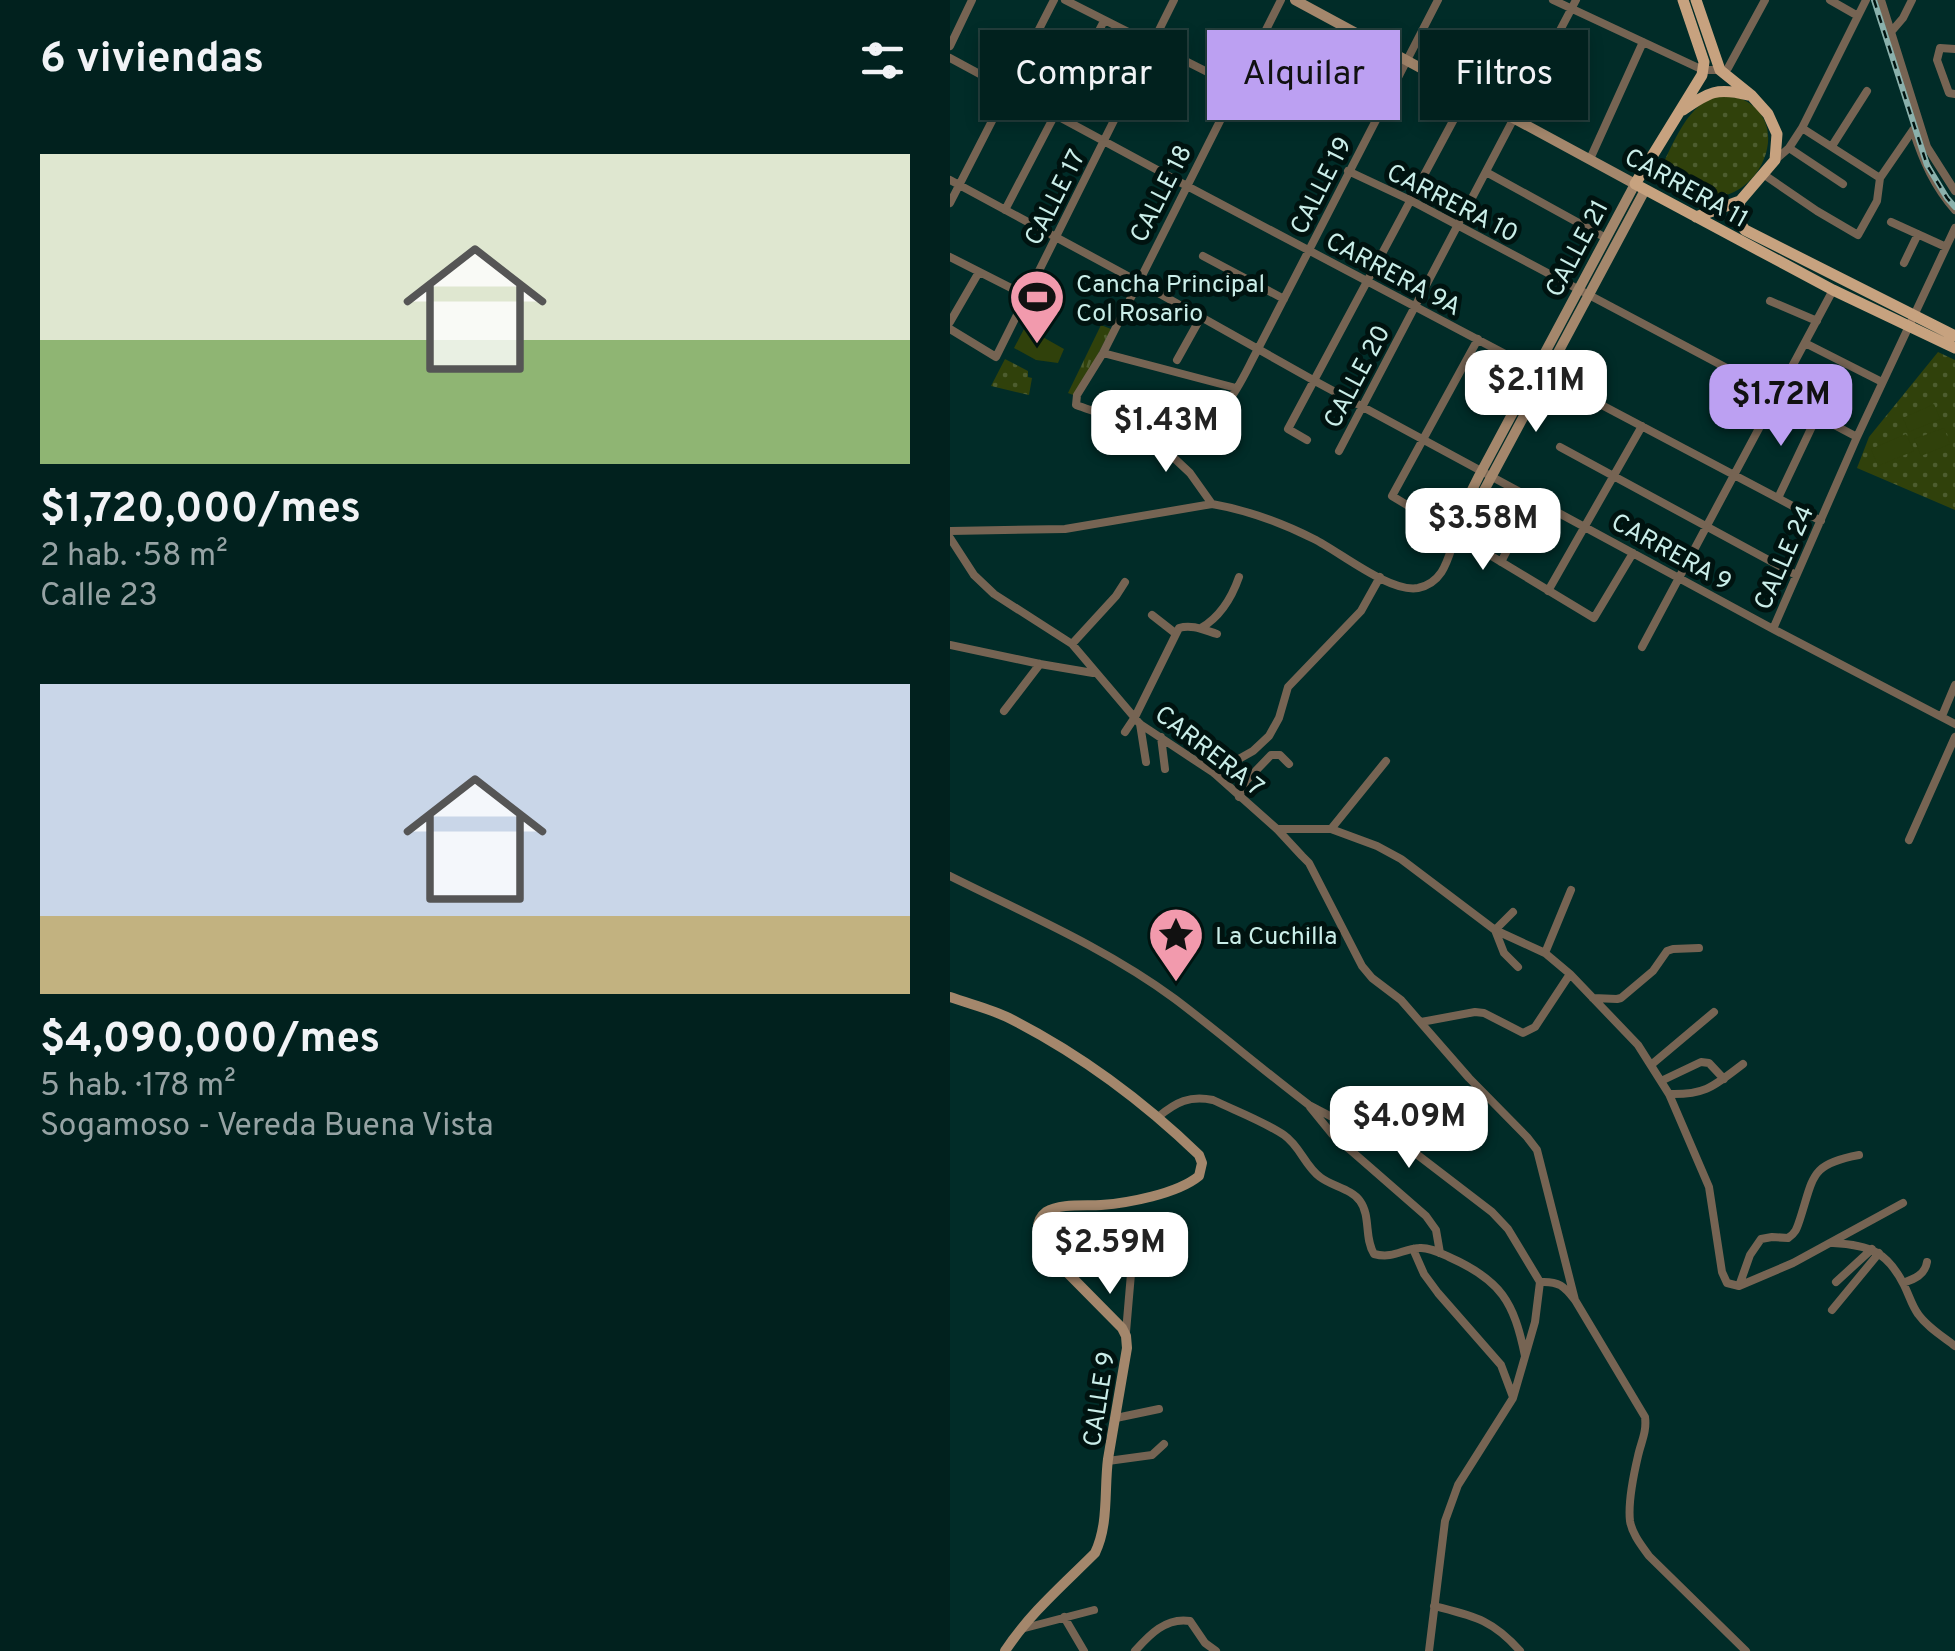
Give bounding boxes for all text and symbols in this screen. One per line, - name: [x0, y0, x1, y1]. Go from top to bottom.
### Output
- chip: Comprar: [980, 30, 1187, 120]
- chip: Alquilar: [1207, 30, 1400, 120]
- chip: Filtros: [1420, 30, 1588, 120]
- icon: filters: [855, 33, 910, 88]
- text: 6 viviendas: [40, 34, 264, 87]
- street label: CALLE 19: [1285, 132, 1361, 240]
- street label: CALLE 18: [1124, 140, 1201, 249]
- street label: CARRERA 11: [1618, 142, 1753, 237]
- street label: CALLE 17: [1019, 145, 1094, 252]
- street label: CARRERA 10: [1380, 158, 1523, 251]
- street label: CALLE 21: [1540, 195, 1618, 304]
- icon: home: [385, 219, 565, 399]
- street label: CARRERA 9A: [1319, 227, 1466, 325]
- sports icon: Cancha Principal Col Rosario: [1007, 267, 1067, 346]
- place label: Cancha Principal Col Rosario: [1076, 270, 1265, 331]
- street label: CALLE 20: [1318, 320, 1399, 435]
- pin: $2.11M: [1455, 350, 1617, 435]
- text: $2.11M: [1487, 362, 1585, 402]
- pin: $1.72M: [1700, 364, 1862, 449]
- text: $1.72M: [1731, 376, 1831, 416]
- pin: $1.43M: [1085, 390, 1247, 475]
- text: $1.43M: [1113, 402, 1219, 442]
- text: $1,720,000/mes: [40, 484, 361, 537]
- pin: $3.58M: [1402, 488, 1564, 573]
- text: $3.58M: [1428, 500, 1539, 540]
- street label: CALLE 24: [1748, 501, 1823, 616]
- street label: CARRERA 9: [1605, 507, 1736, 600]
- text: 2 hab. · 58 m²: [40, 537, 228, 577]
- text: Calle 23: [40, 577, 158, 617]
- street label: CARRERA 7: [1147, 700, 1269, 805]
- icon: home: [385, 749, 565, 929]
- place icon: La Cuchilla: [1146, 905, 1206, 984]
- place label: La Cuchilla: [1215, 922, 1337, 954]
- text: $4,090,000/mes: [40, 1014, 380, 1067]
- text: 5 hab. · 178 m²: [40, 1067, 236, 1107]
- pin: $4.09M: [1328, 1086, 1490, 1171]
- text: $4.09M: [1352, 1098, 1466, 1138]
- text: Sogamoso - Vereda Buena Vista: [40, 1107, 494, 1147]
- pin: $2.59M: [1029, 1212, 1191, 1297]
- text: $2.59M: [1054, 1224, 1166, 1264]
- street label: CALLE 9: [1078, 1350, 1124, 1449]

